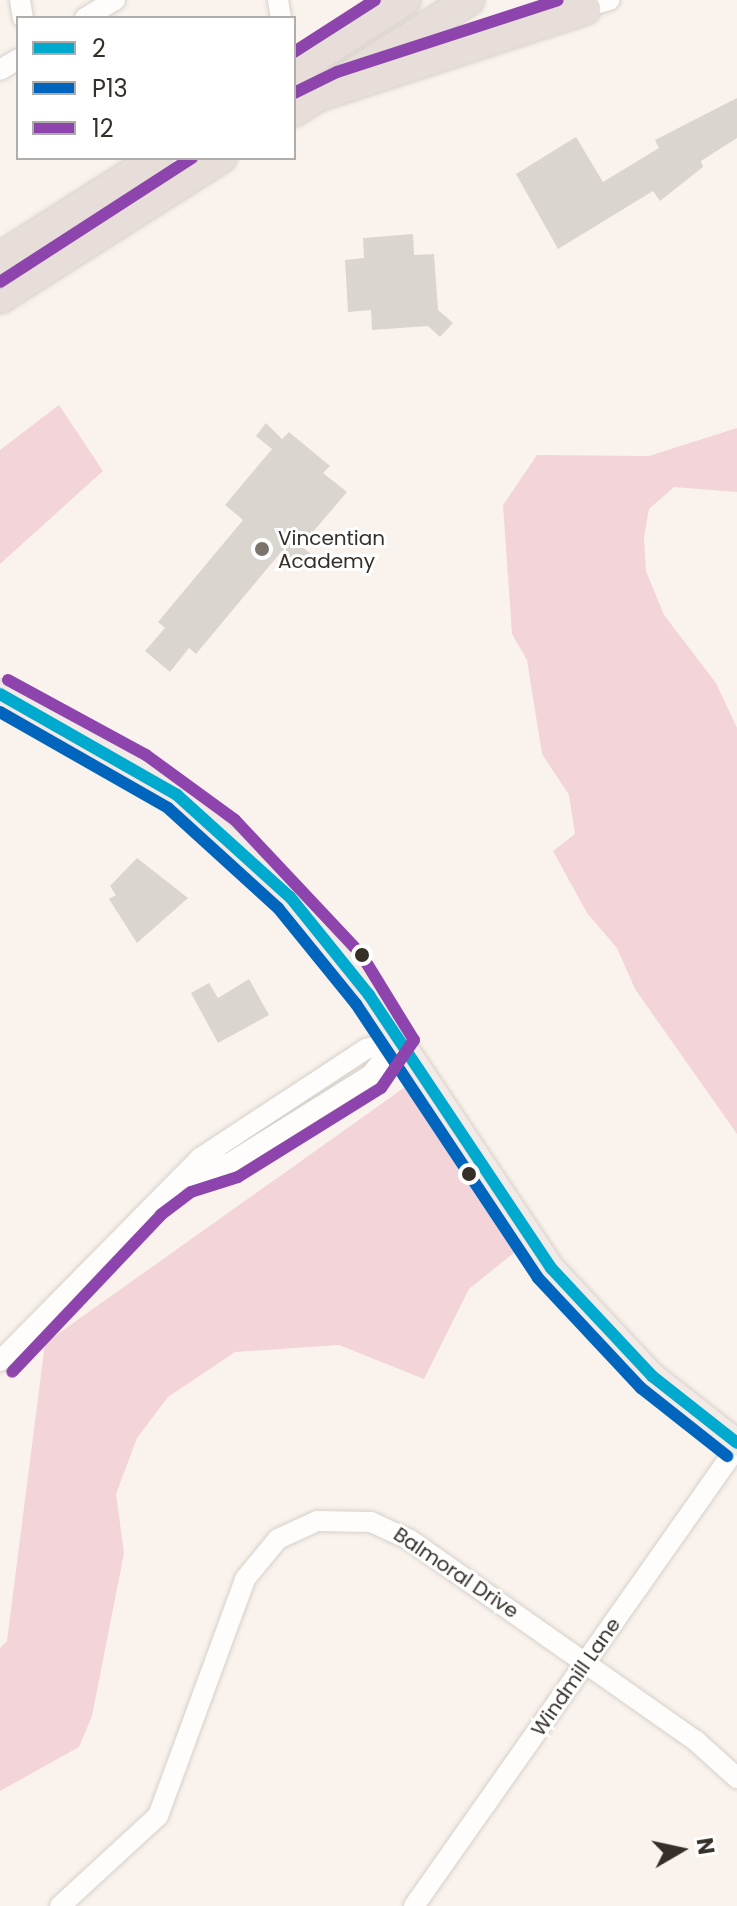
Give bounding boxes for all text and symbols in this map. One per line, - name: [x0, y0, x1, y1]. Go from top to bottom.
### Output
- legend: [16, 16, 296, 160]
- text: 2: [92, 32, 106, 65]
- text: P13: [92, 72, 128, 105]
- text: 12: [92, 112, 113, 145]
- place label: Vincentian Academy: [278, 526, 385, 573]
- marker: Vincentian Academy: [253, 540, 271, 558]
- unlabelled marker: [354, 947, 370, 963]
- unlabelled marker: [461, 1166, 477, 1182]
- street label: Balmoral Drive: [389, 1522, 523, 1624]
- street label: Windmill Lane: [526, 1613, 626, 1741]
- north arrow: [641, 1810, 721, 1890]
- text: N: [689, 1836, 722, 1857]

